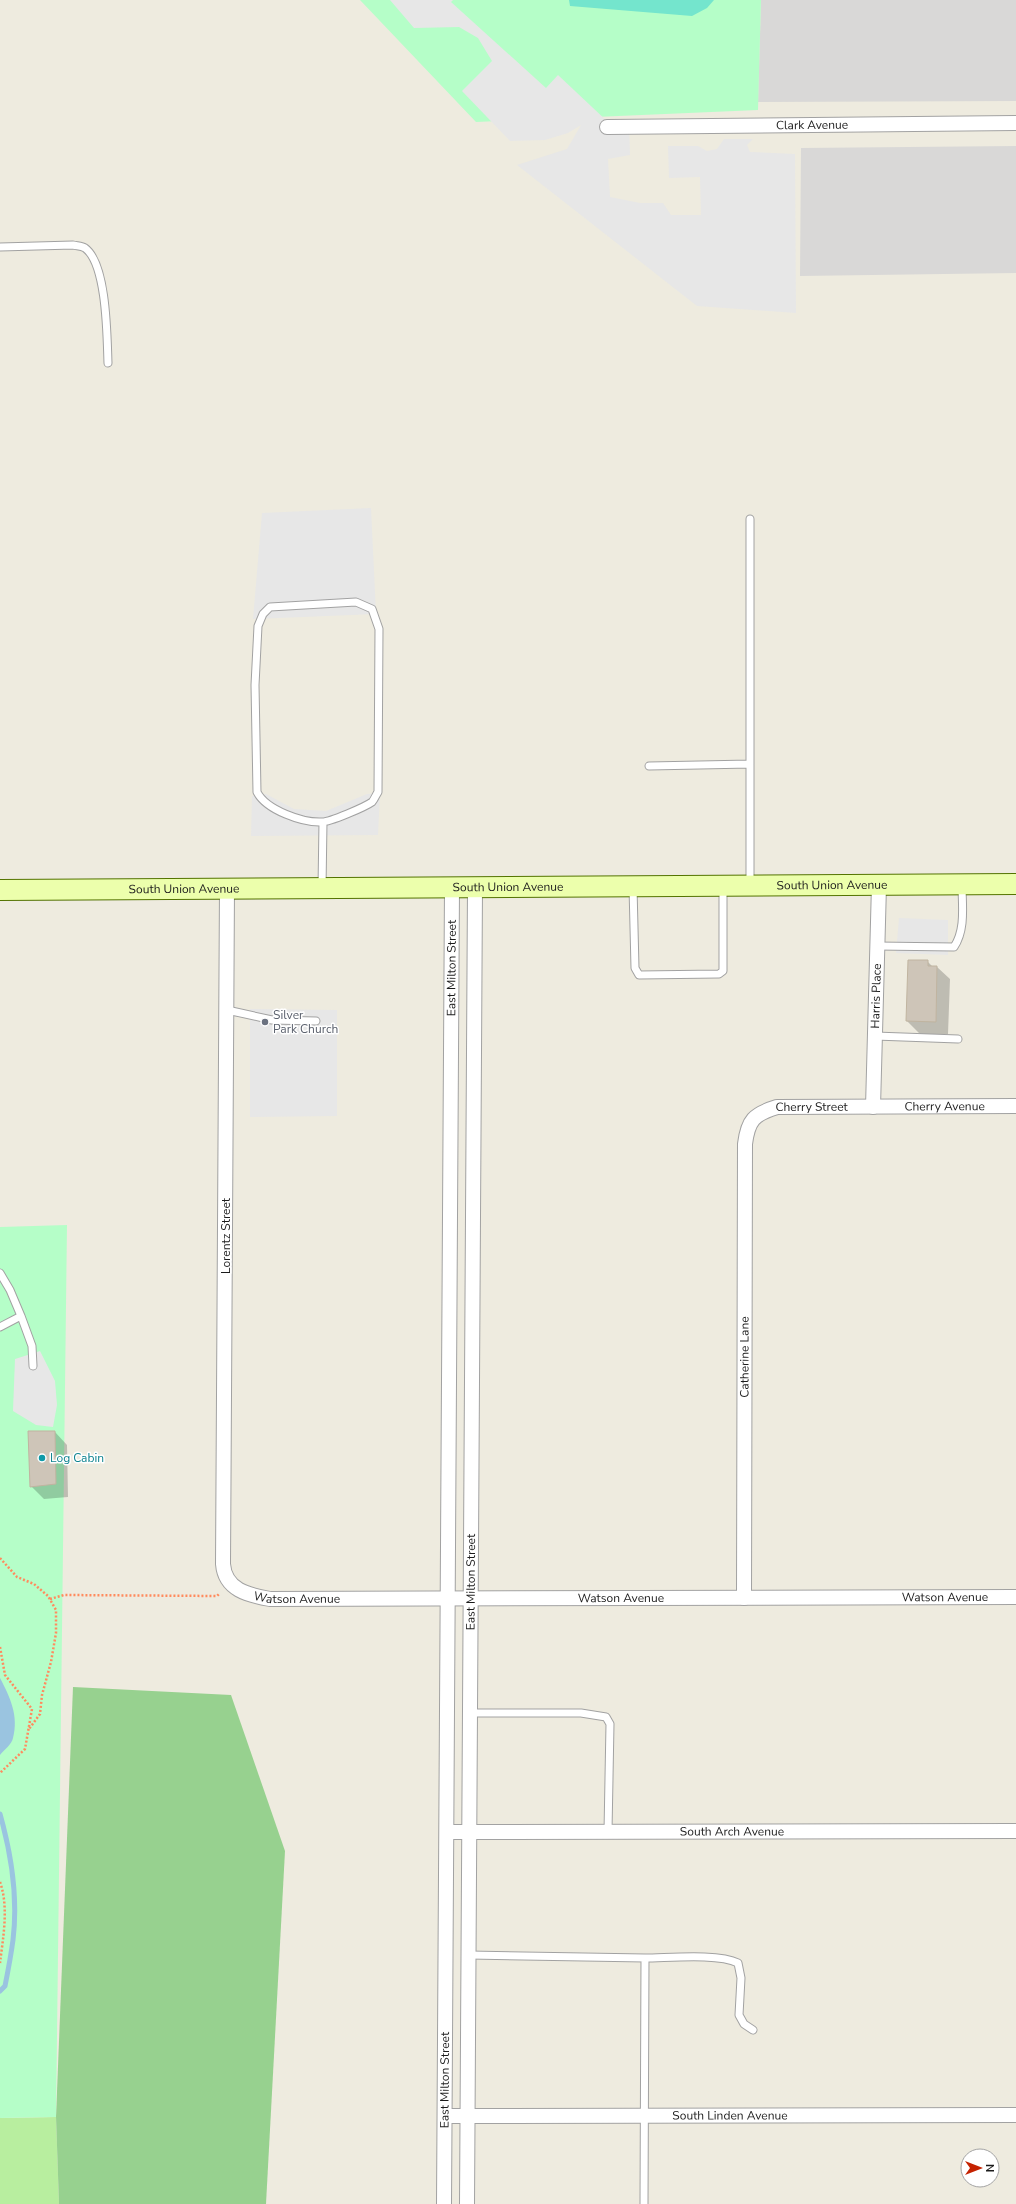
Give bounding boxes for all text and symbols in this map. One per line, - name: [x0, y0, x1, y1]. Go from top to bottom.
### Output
- street label: Clark Avenue: [776, 117, 848, 133]
- street label: South Union Avenue: [777, 877, 887, 893]
- street label: South Union Avenue: [453, 879, 563, 895]
- street label: South Union Avenue: [129, 881, 239, 897]
- street label: East Milton Street: [443, 919, 460, 1016]
- street label: Harris Place: [867, 963, 885, 1029]
- place label: Silver Park Church: [273, 1007, 338, 1037]
- marker: Silver Park Church: [260, 1017, 270, 1027]
- street label: Cherry Avenue: [904, 1098, 985, 1114]
- street label: Cherry Street: [775, 1099, 849, 1115]
- street label: Lorentz Street: [218, 1197, 234, 1274]
- street label: Catherine Lane: [736, 1316, 753, 1398]
- place label: Log Cabin: [50, 1450, 104, 1466]
- marker: Log Cabin: [37, 1453, 47, 1463]
- street label: East Milton Street: [462, 1533, 479, 1630]
- street label: Watson Avenue: [252, 1588, 340, 1607]
- street label: Watson Avenue: [902, 1589, 988, 1605]
- street label: Watson Avenue: [578, 1590, 664, 1606]
- street label: South Arch Avenue: [680, 1823, 784, 1840]
- street label: East Milton Street: [436, 2031, 453, 2128]
- street label: South Linden Avenue: [672, 2107, 788, 2124]
- north arrow: [960, 2148, 1000, 2188]
- text: N: [982, 2164, 997, 2172]

